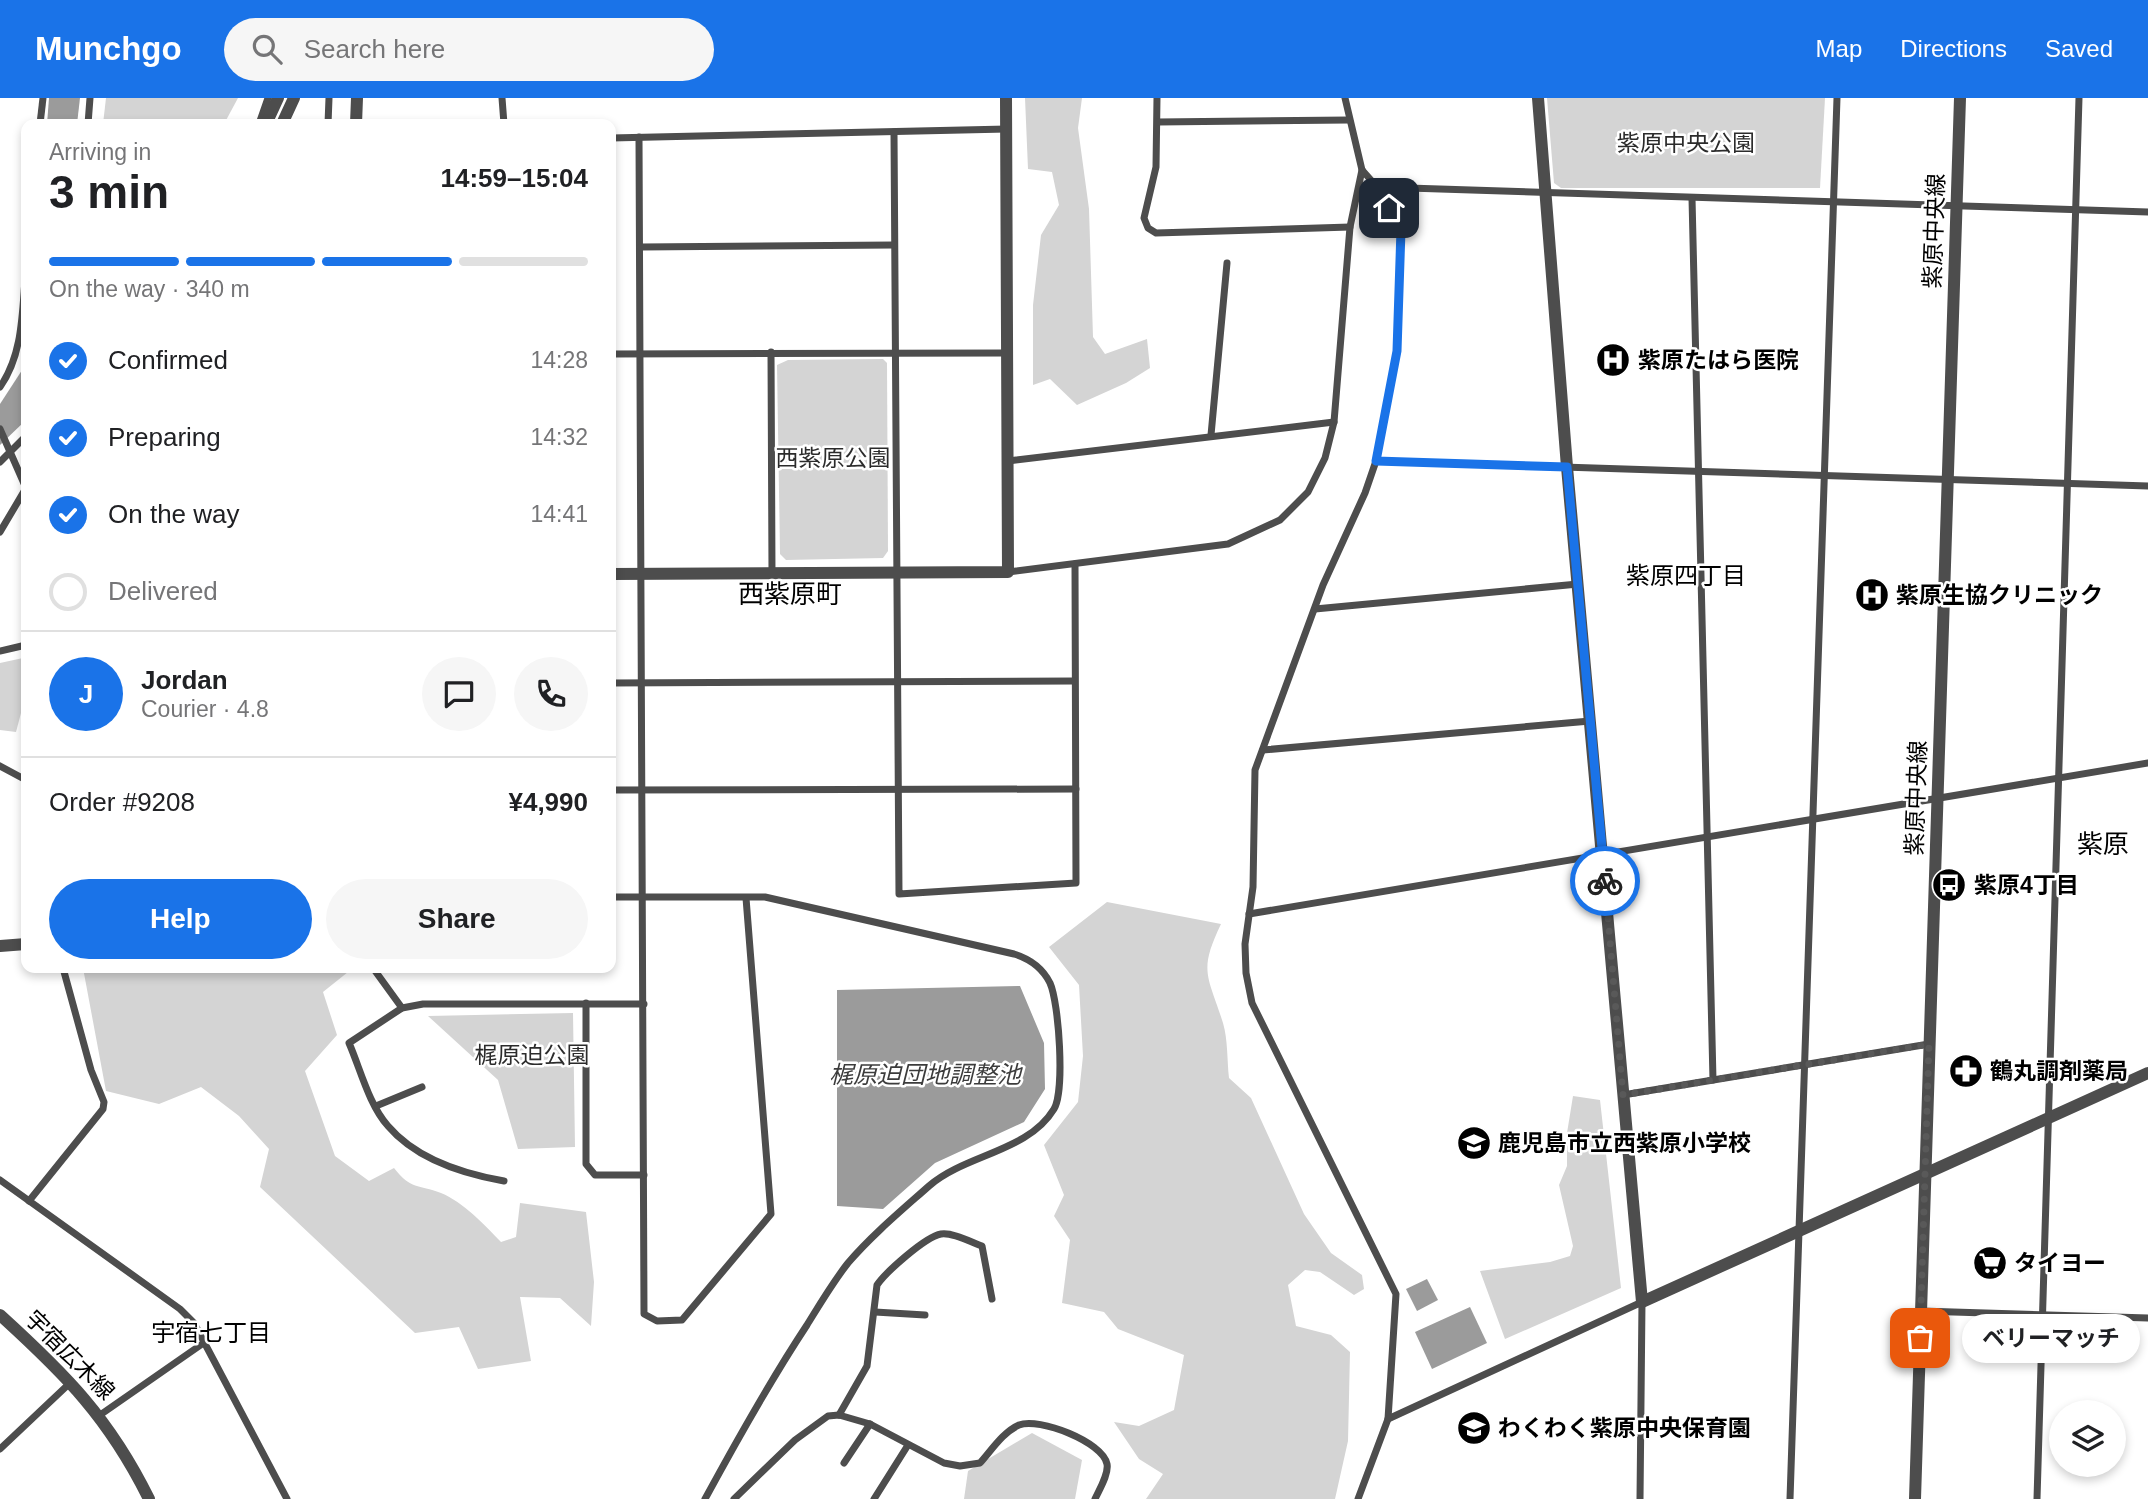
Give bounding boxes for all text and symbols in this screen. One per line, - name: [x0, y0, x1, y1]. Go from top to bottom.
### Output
- search box: [224, 18, 714, 81]
- text: Munchgo: [35, 30, 182, 67]
- icon: search: [248, 30, 286, 68]
- text: Search here: [304, 34, 445, 64]
- text: Map: [1816, 35, 1862, 62]
- text: Directions: [1900, 35, 2007, 62]
- text: Saved: [2045, 35, 2113, 62]
- park label: 紫原中央公園: [1617, 130, 1755, 156]
- text: Arriving in: [49, 139, 151, 165]
- text: 14:59–15:04: [441, 163, 588, 193]
- text: 3 min: [49, 166, 169, 218]
- street label: 紫原中央線: [1919, 173, 1949, 289]
- pin: [1359, 178, 1419, 238]
- icon: home: [1370, 189, 1408, 227]
- text: On the way · 340 m: [49, 276, 250, 302]
- hospital icon: 紫原たはら医院: [1594, 341, 1632, 379]
- icon: check: [49, 342, 87, 380]
- text: Confirmed: [108, 345, 228, 375]
- text: 14:28: [530, 347, 588, 373]
- place label: 紫原たはら医院: [1638, 347, 1799, 373]
- icon: check: [49, 419, 87, 457]
- text: Preparing: [108, 422, 221, 452]
- text: 14:32: [530, 424, 588, 450]
- park label: 西紫原公園: [776, 445, 891, 471]
- icon: check: [49, 496, 87, 534]
- text: On the way: [108, 499, 240, 529]
- text: 14:41: [530, 501, 588, 527]
- district label: 紫原四丁目: [1626, 562, 1746, 589]
- text: Delivered: [108, 576, 218, 606]
- hospital icon: 紫原生協クリニック: [1853, 576, 1891, 614]
- district label: 西紫原町: [738, 579, 842, 609]
- place label: 紫原生協クリニック: [1896, 582, 2103, 608]
- button: chat: [422, 657, 496, 731]
- button: phone: [514, 657, 588, 731]
- text: Jordan: [141, 665, 228, 695]
- text: J: [79, 679, 93, 709]
- text: Courier · 4.8: [141, 696, 269, 722]
- street label: 紫原中央線: [1901, 740, 1931, 856]
- text: Order #9208: [49, 787, 195, 817]
- text: ¥4,990: [508, 787, 588, 817]
- district label: 紫原: [2077, 829, 2129, 859]
- courier: [1570, 846, 1640, 916]
- icon: bike: [1586, 862, 1624, 900]
- bus stop icon: 紫原4丁目: [1930, 866, 1968, 904]
- place label: 紫原4丁目: [1974, 872, 2079, 898]
- button: Help: [49, 879, 312, 959]
- button: Share: [326, 879, 588, 959]
- park label: 梶原迫公園: [475, 1042, 590, 1068]
- pharmacy icon: 鶴丸調剤薬局: [1947, 1052, 1985, 1090]
- place label: 鶴丸調剤薬局: [1990, 1058, 2128, 1084]
- water label: 梶原迫団地調整池: [829, 1061, 1023, 1088]
- school or university icon: 鹿児島市立西紫原小学校: [1455, 1124, 1493, 1162]
- place label: 鹿児島市立西紫原小学校: [1498, 1130, 1751, 1156]
- supermarket icon: タイヨー: [1971, 1244, 2009, 1282]
- place label: タイヨー: [2014, 1250, 2106, 1276]
- street label: 宇宿広木線: [20, 1305, 120, 1405]
- pin: [1890, 1308, 1950, 1368]
- callout: ベリーマッチ: [1962, 1314, 2140, 1362]
- district label: 宇宿七丁目: [151, 1319, 271, 1346]
- icon: bag: [1901, 1319, 1939, 1357]
- text: ベリーマッチ: [1982, 1325, 2120, 1351]
- map controls: [2049, 1400, 2126, 1477]
- button: layers: [2049, 1400, 2126, 1477]
- school or university icon: わくわく紫原中央保育園: [1455, 1409, 1493, 1447]
- place label: わくわく紫原中央保育園: [1498, 1415, 1751, 1441]

